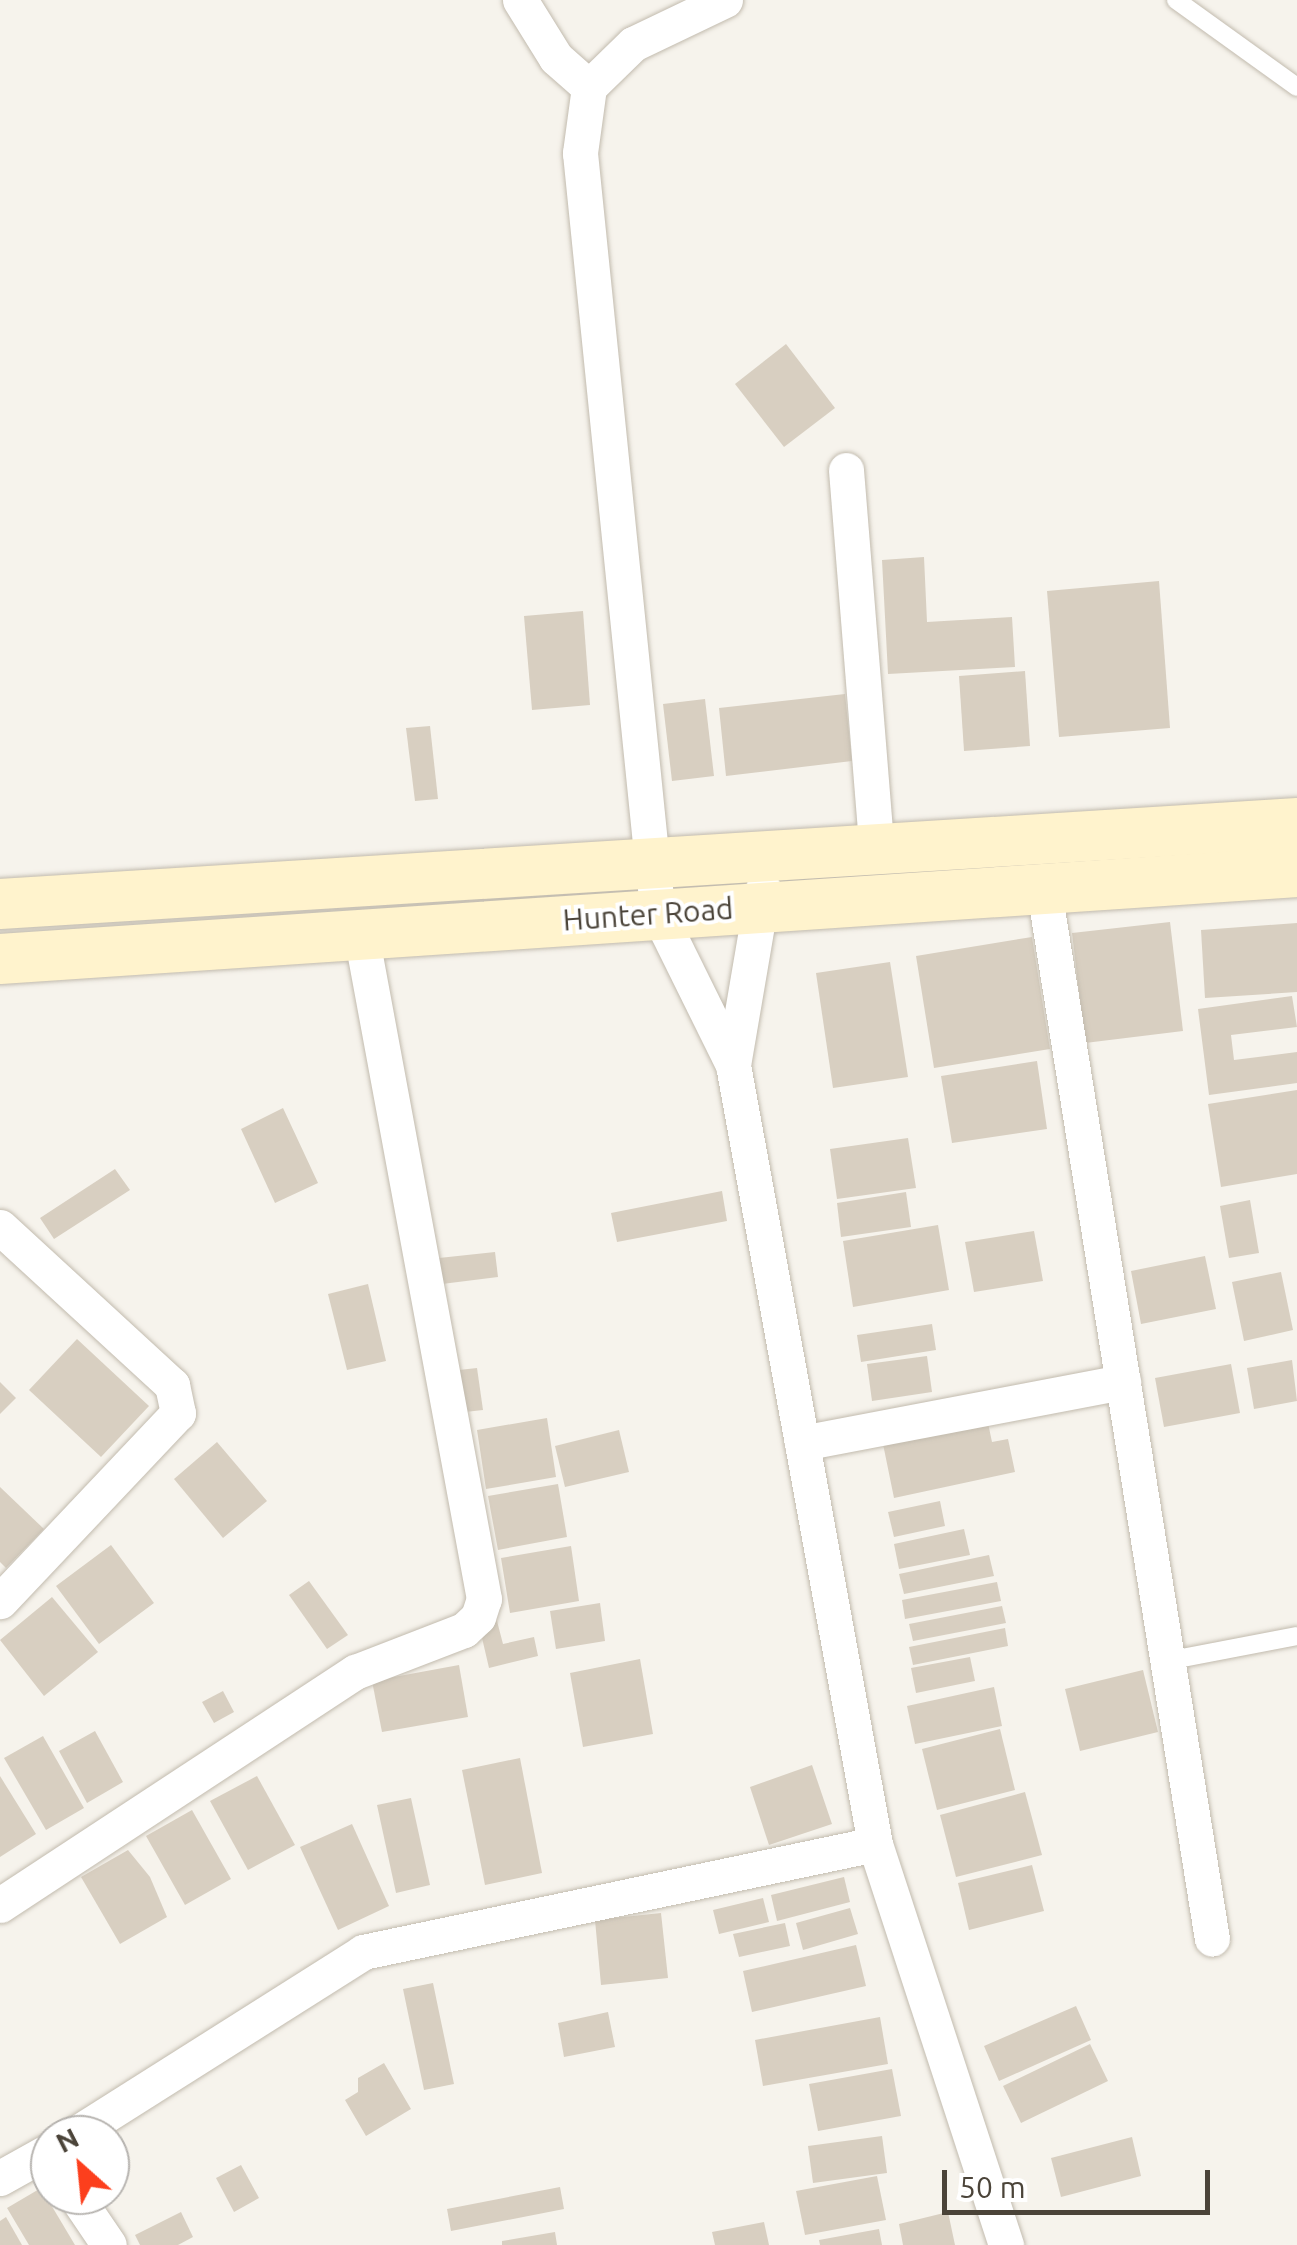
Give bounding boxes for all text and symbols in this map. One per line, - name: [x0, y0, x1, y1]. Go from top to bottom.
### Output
- street label: Hunter Road: [562, 890, 734, 938]
- north arrow: [30, 2115, 130, 2215]
- text: N: [51, 2121, 83, 2158]
- scale bar: [947, 2150, 1214, 2212]
- text: 50 m: [959, 2170, 1026, 2204]

